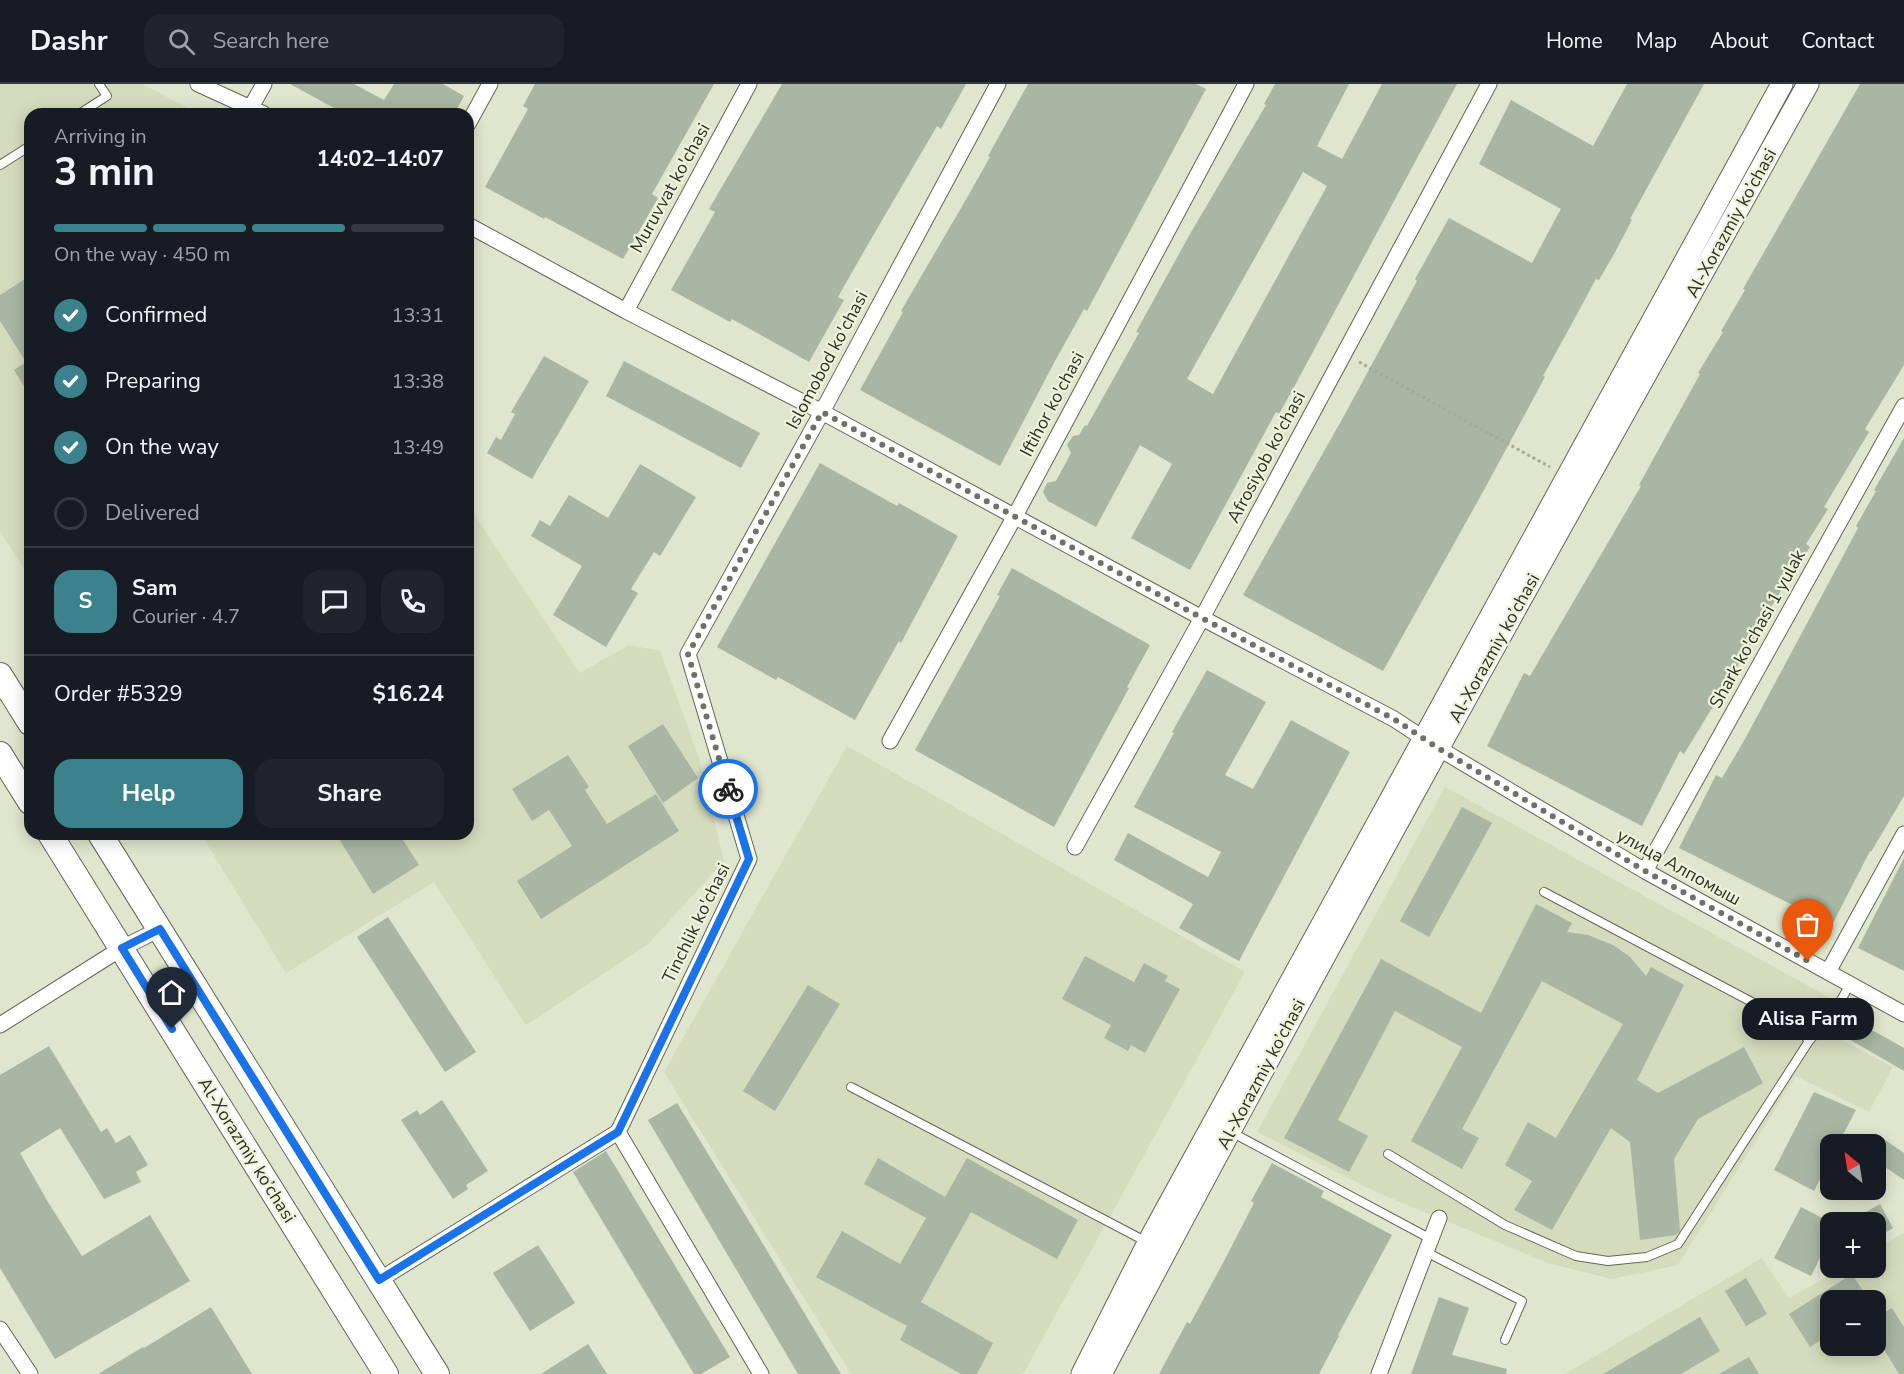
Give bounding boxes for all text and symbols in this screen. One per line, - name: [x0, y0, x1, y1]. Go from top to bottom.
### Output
- search box: [144, 14, 564, 68]
- text: Dashr: [30, 22, 108, 60]
- icon: search: [165, 25, 198, 58]
- text: Search here: [213, 26, 329, 56]
- text: Home: [1546, 27, 1603, 55]
- text: Map: [1636, 27, 1677, 55]
- text: About: [1710, 27, 1768, 55]
- text: Contact: [1801, 27, 1874, 55]
- street label: Muruvvat ko'chasi: [624, 119, 716, 257]
- text: Arriving in: [54, 123, 147, 150]
- text: 14:02–14:07: [316, 144, 444, 174]
- street label: Al-Xorazmiy ko’chasi: [1680, 144, 1782, 302]
- text: 3 min: [54, 146, 155, 199]
- text: On the way · 450 m: [54, 241, 230, 268]
- street label: Islomobod ko'chasi: [780, 287, 874, 433]
- icon: check: [54, 299, 87, 332]
- text: Confirmed: [105, 300, 207, 330]
- text: 13:31: [391, 302, 444, 329]
- street label: Iftihor ko'chasi: [1014, 347, 1090, 461]
- icon: check: [54, 365, 87, 398]
- text: Preparing: [105, 366, 201, 396]
- text: 13:38: [391, 368, 444, 395]
- street label: Afrosiyob ko'chasi: [1221, 387, 1311, 527]
- icon: check: [54, 431, 87, 464]
- text: On the way: [105, 432, 219, 462]
- text: 13:49: [391, 434, 444, 461]
- text: Delivered: [105, 498, 200, 528]
- street label: Shark ko'chasi 1 yulak: [1703, 545, 1811, 713]
- street label: Al-Xorazmiy ko’chasi: [1443, 569, 1545, 727]
- button: chat: [303, 570, 366, 633]
- button: phone: [381, 570, 444, 633]
- text: Sam: [132, 573, 177, 603]
- text: S: [79, 586, 92, 616]
- text: Courier · 4.7: [132, 603, 240, 630]
- text: Order #5329: [54, 679, 183, 709]
- text: $16.24: [373, 679, 444, 709]
- button: Help: [54, 759, 243, 828]
- button: Share: [255, 759, 444, 828]
- courier: [698, 759, 758, 819]
- icon: bike: [712, 773, 745, 806]
- street label: улица Алпомыш: [1613, 823, 1745, 911]
- street label: Tinchlik ko'chasi: [657, 859, 735, 987]
- pin: [1782, 899, 1833, 961]
- icon: bag: [1791, 908, 1824, 941]
- pin: [146, 967, 197, 1029]
- icon: home: [155, 976, 188, 1009]
- street label: Al-Xorazmiy ko’chasi: [1211, 995, 1311, 1153]
- callout: Alisa Farm: [1742, 997, 1874, 1039]
- text: Alisa Farm: [1758, 1005, 1858, 1032]
- street label: Al-Xorazmiy ko’chasi: [193, 1073, 301, 1227]
- north arrow: [1820, 1134, 1886, 1200]
- map controls: [1820, 1134, 1886, 1356]
- button: +: [1820, 1212, 1886, 1278]
- button: −: [1820, 1290, 1886, 1356]

